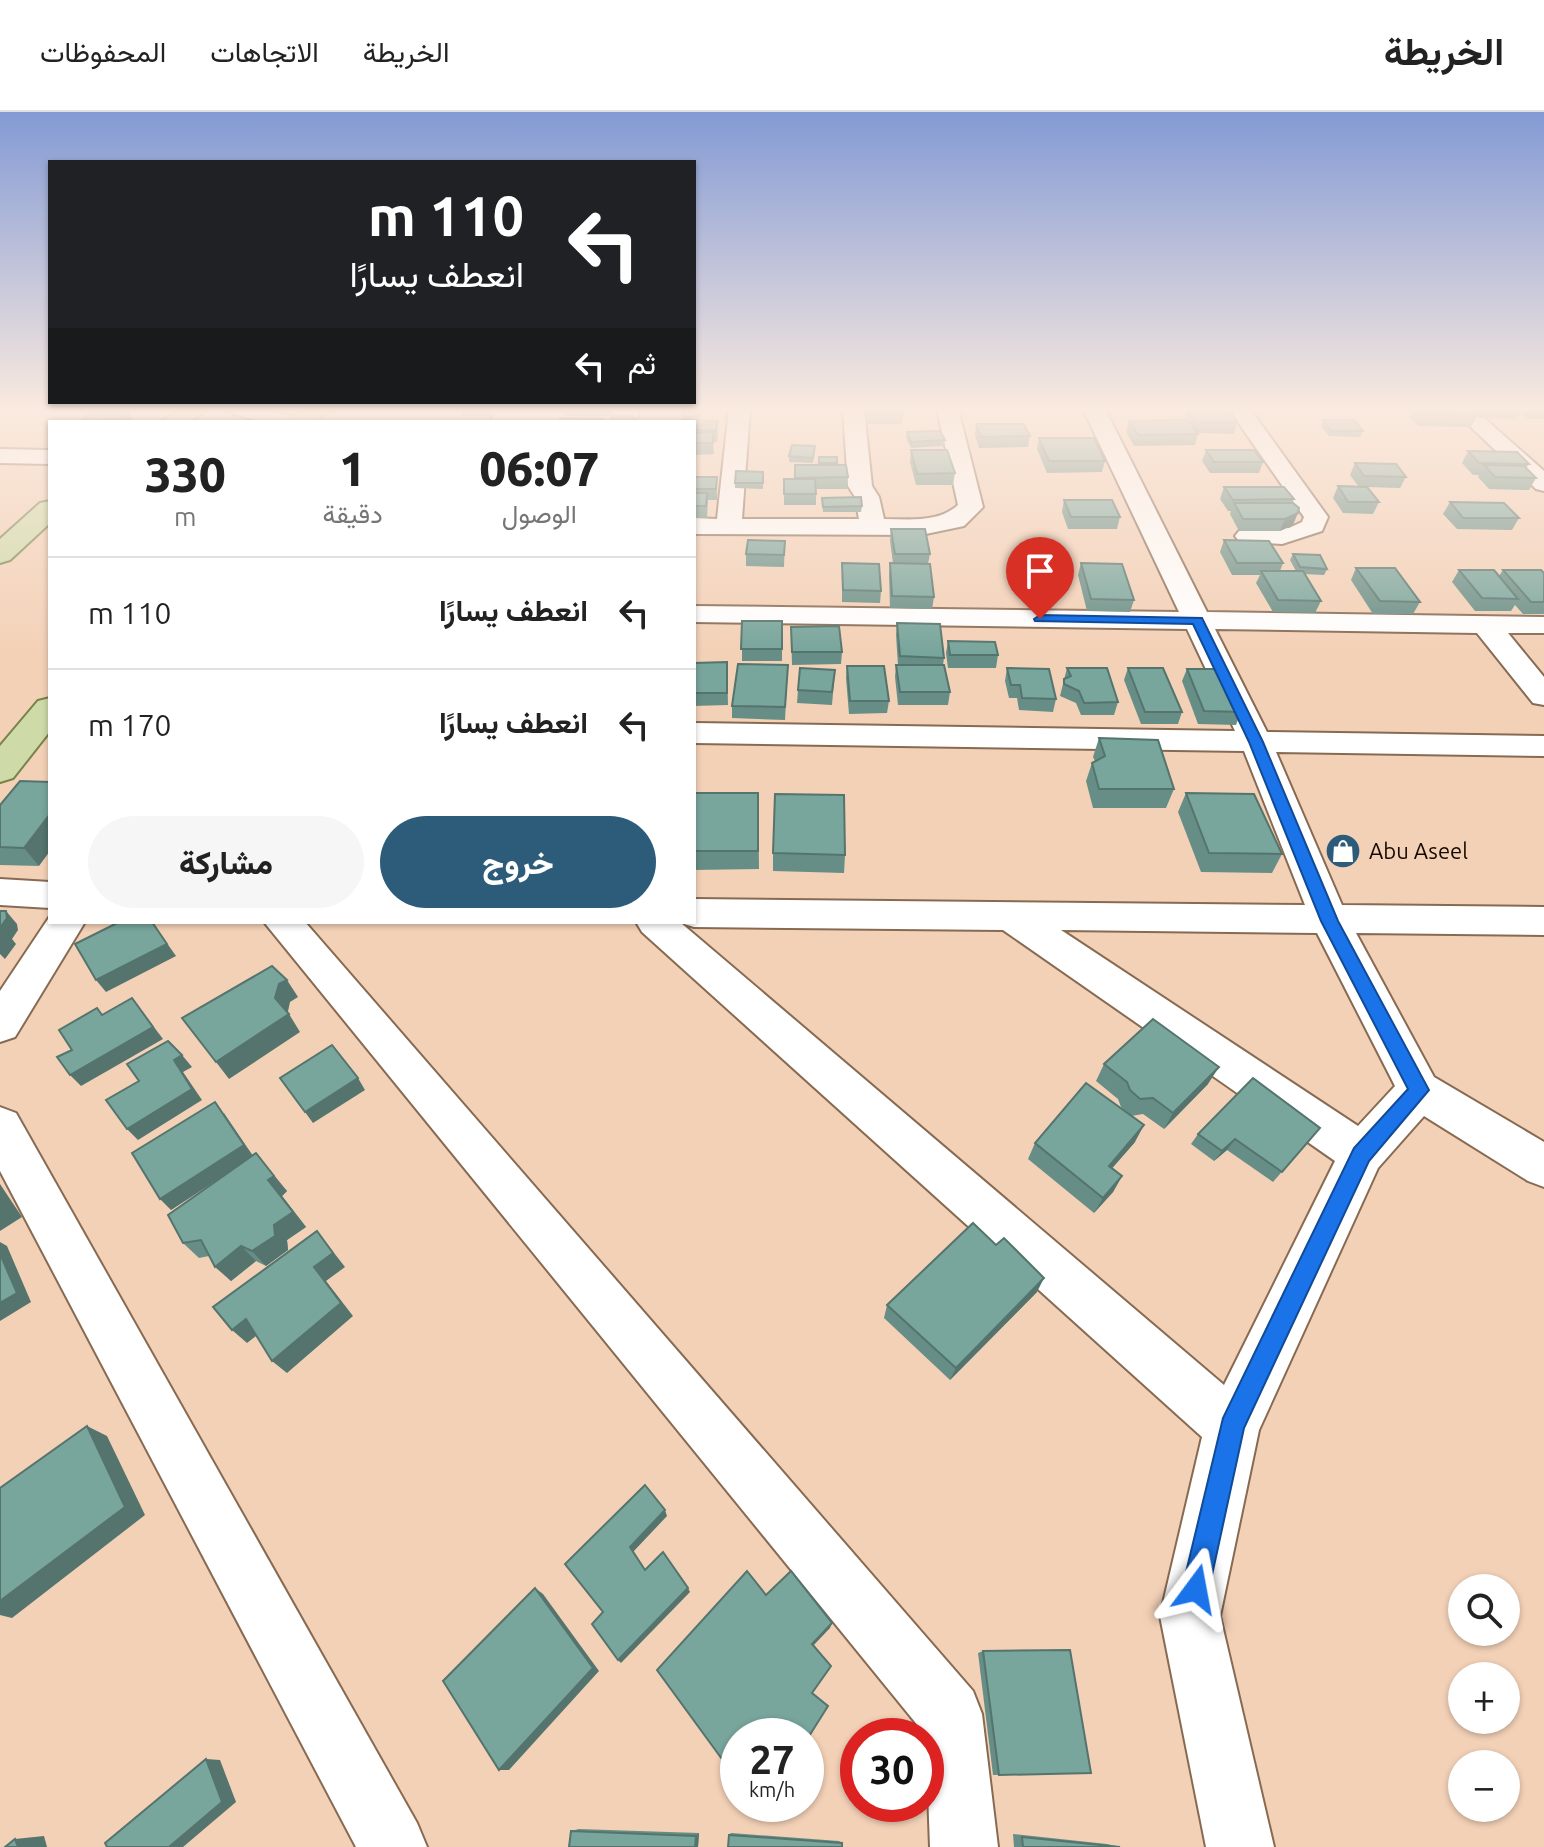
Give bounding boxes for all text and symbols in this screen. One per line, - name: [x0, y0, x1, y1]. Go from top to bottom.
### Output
- text: الخريطة: [1384, 30, 1504, 72]
- text: المحفوظات: [40, 36, 166, 67]
- text: الاتجاهات: [210, 36, 319, 67]
- text: الخريطة: [363, 36, 449, 67]
- text: 110 m: [368, 184, 524, 247]
- icon: left: [552, 192, 656, 296]
- text: انعطف يسارًا: [350, 253, 524, 294]
- icon: left: [568, 344, 612, 388]
- text: ثم: [628, 346, 656, 380]
- text: 1: [339, 441, 366, 495]
- text: 06:07: [479, 441, 599, 495]
- text: 330: [145, 447, 226, 501]
- text: دقيقة: [322, 499, 383, 528]
- text: الوصول: [502, 499, 577, 528]
- text: m: [174, 502, 196, 531]
- pin: [1006, 537, 1074, 619]
- icon: arrive: [1018, 549, 1062, 593]
- icon: left: [612, 591, 656, 635]
- text: انعطف يسارًا: [439, 593, 588, 627]
- text: 110 m: [88, 596, 172, 630]
- icon: left: [612, 703, 656, 747]
- text: انعطف يسارًا: [439, 705, 588, 739]
- text: 170 m: [88, 708, 172, 742]
- button: مشاركة: [88, 816, 364, 908]
- button: خروج: [380, 816, 656, 908]
- shop icon: Abu Aseel: [1324, 832, 1362, 870]
- place label: Abu Aseel: [1369, 838, 1468, 863]
- position arrow: [1154, 1547, 1238, 1631]
- map controls: [1448, 1574, 1520, 1822]
- button: search: [1448, 1574, 1520, 1646]
- button: +: [1448, 1662, 1520, 1734]
- speed limit sign: 30: [840, 1718, 944, 1822]
- text: 27: [749, 1737, 795, 1782]
- button: −: [1448, 1750, 1520, 1822]
- text: km/h: [749, 1778, 795, 1801]

